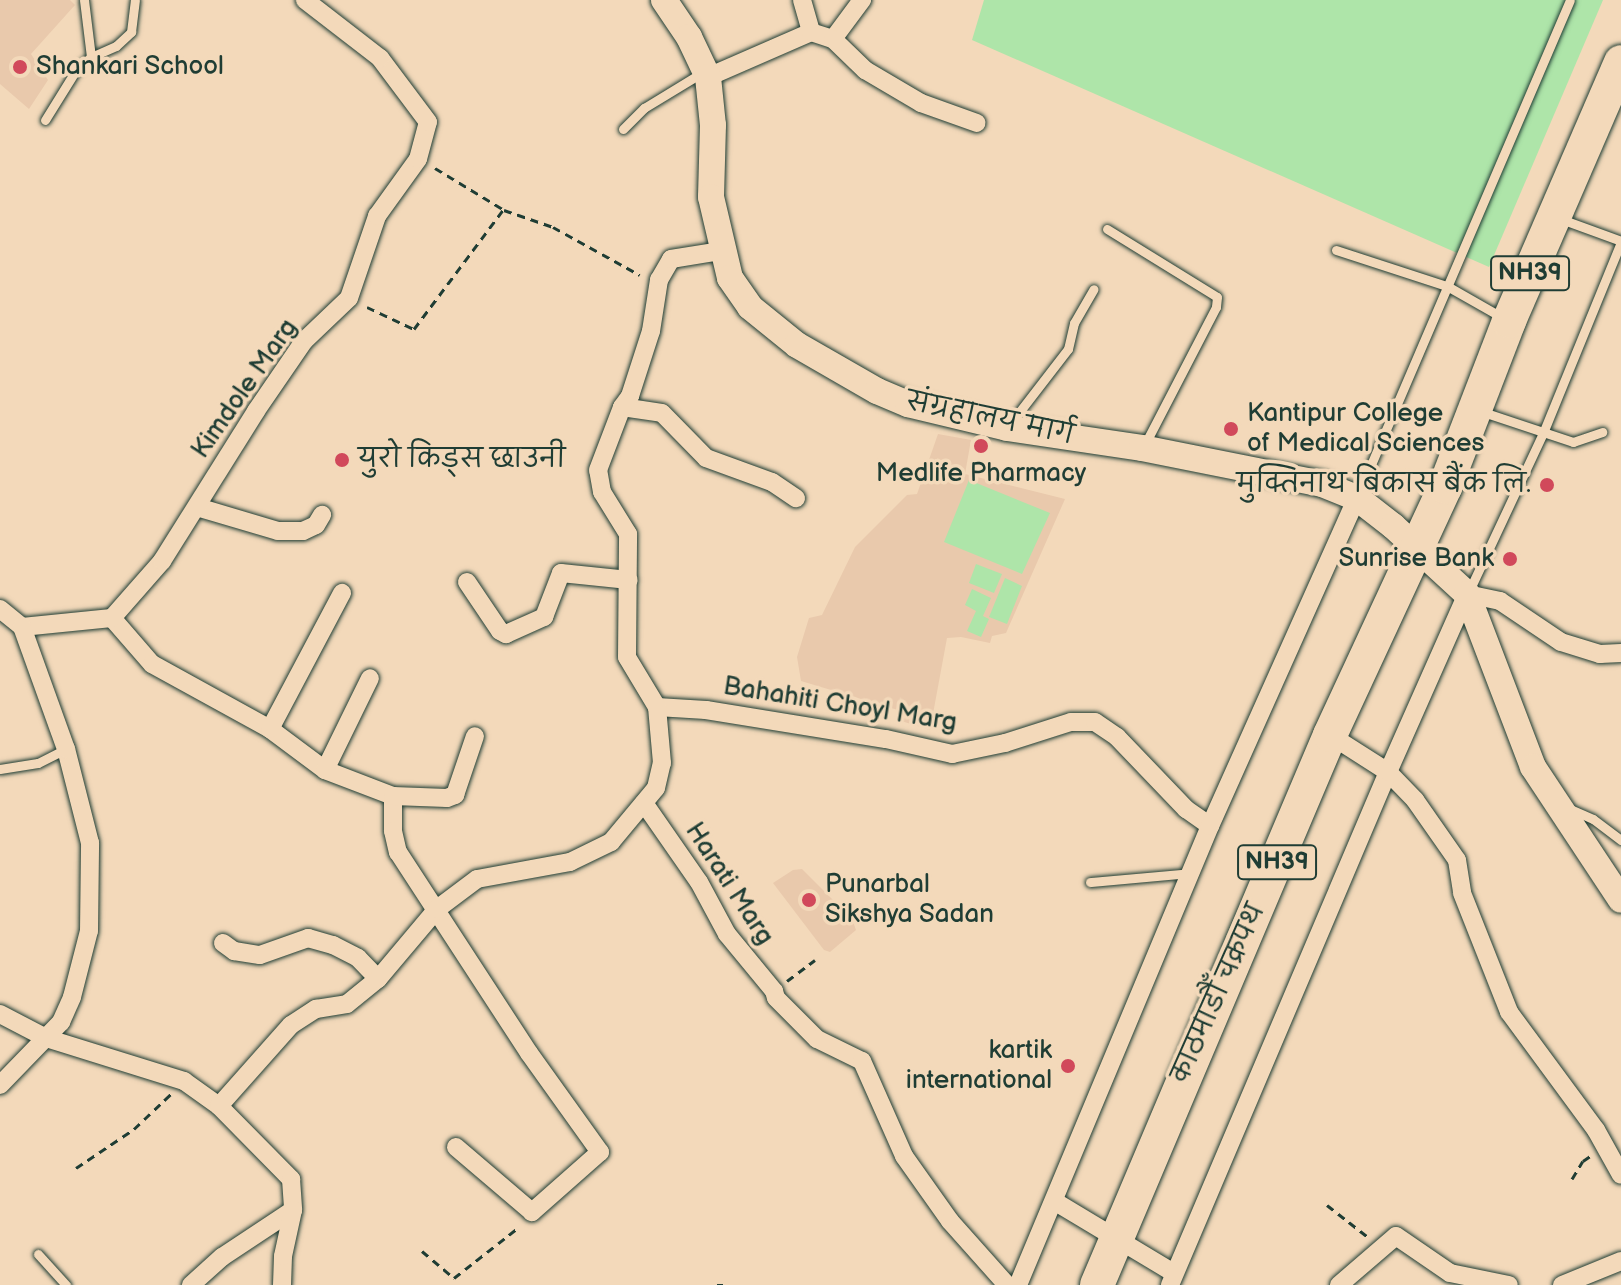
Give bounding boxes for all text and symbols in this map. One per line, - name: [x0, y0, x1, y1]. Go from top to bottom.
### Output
- place label: Shankari School: [36, 51, 224, 83]
- marker: Shankari School: [11, 58, 29, 76]
- road number: NH39: [1490, 253, 1570, 293]
- street label: Kimdole Marg: [185, 313, 305, 465]
- street label: संग्रहालय मार्ग: [903, 386, 1077, 452]
- place label: Kantipur College of Medical Sciences: [1247, 398, 1485, 460]
- marker: Kantipur College of Medical Sciences: [1222, 420, 1240, 438]
- marker: Medlife Pharmacy: [972, 437, 990, 455]
- place label: युरो किड्स छाउनी: [358, 444, 566, 476]
- marker: युरो किड्स छाउनी: [333, 451, 351, 469]
- place label: Medlife Pharmacy: [876, 458, 1086, 490]
- place label: मुक्तिनाथ बिकास बैंक लि.: [1237, 469, 1531, 501]
- marker: मुक्तिनाथ बिकास बैंक लि.: [1538, 476, 1556, 494]
- place label: Sunrise Bank: [1338, 543, 1494, 575]
- marker: Sunrise Bank: [1501, 550, 1519, 568]
- street label: Bahahiti Choyl Marg: [721, 671, 959, 739]
- street label: Harati Marg: [678, 817, 780, 951]
- road number: NH39: [1237, 842, 1317, 882]
- place label: Punarbal Sikshya Sadan: [825, 869, 994, 930]
- marker: Punarbal Sikshya Sadan: [800, 891, 818, 909]
- street label: काठमाडाैँ चक्रपथ: [1166, 900, 1272, 1088]
- place label: kartik international: [906, 1035, 1052, 1096]
- marker: kartik international: [1059, 1057, 1077, 1075]

